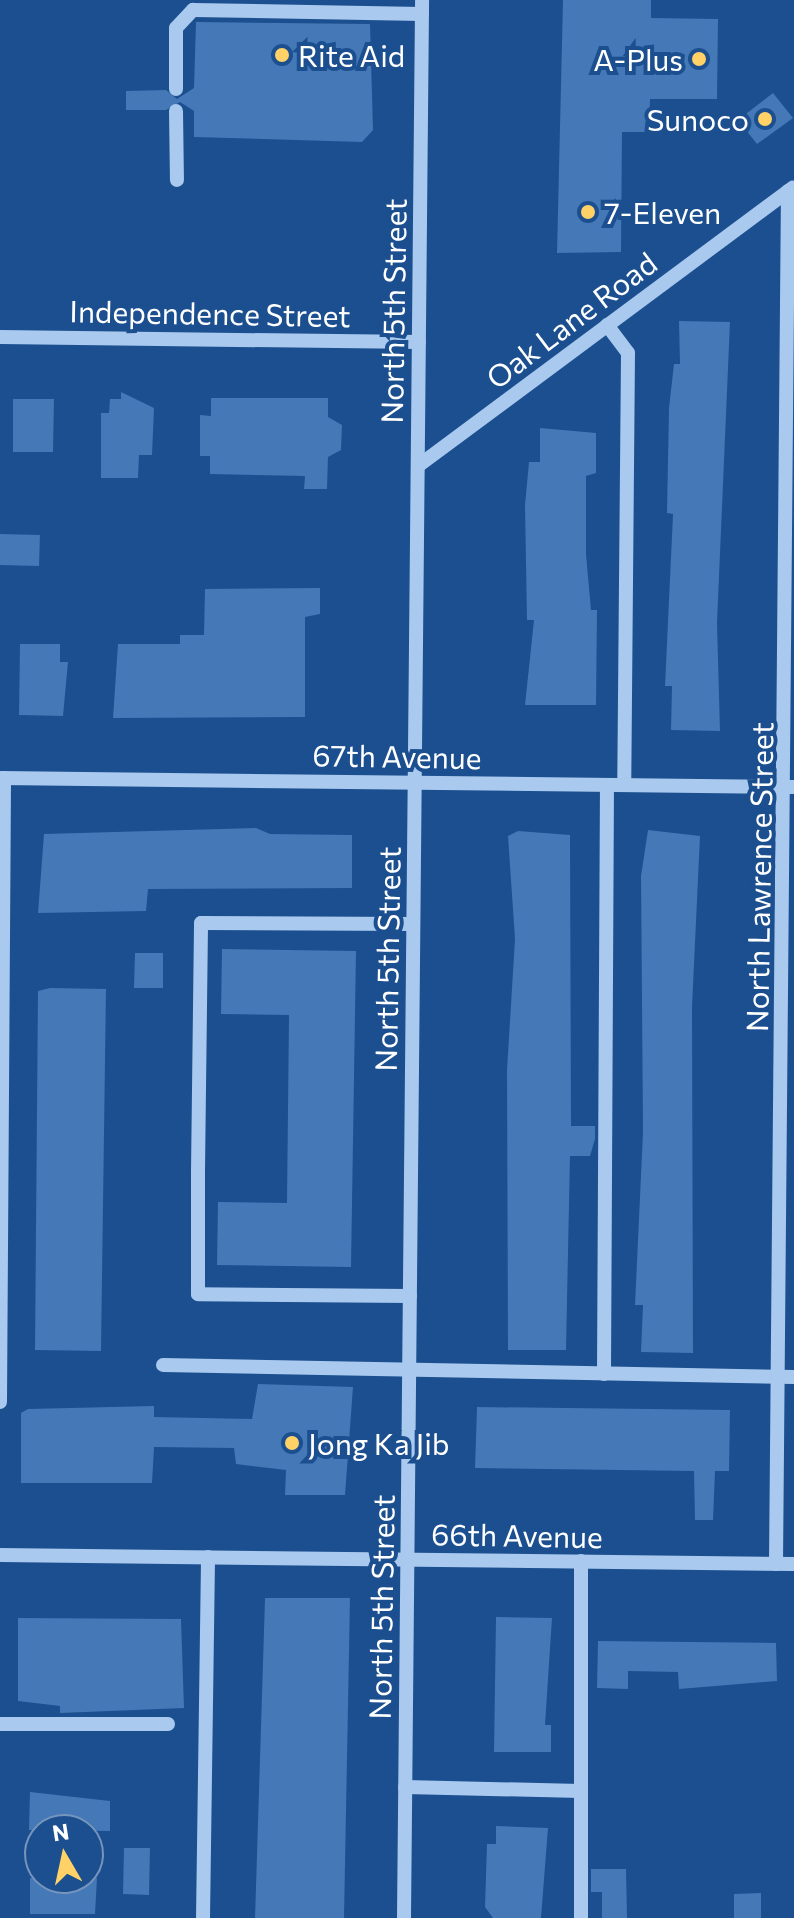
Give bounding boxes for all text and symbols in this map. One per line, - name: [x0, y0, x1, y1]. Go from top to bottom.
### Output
- place label: Rite Aid: [298, 37, 405, 73]
- place label: A-Plus: [593, 41, 683, 77]
- marker: Rite Aid: [273, 46, 291, 64]
- marker: A-Plus: [690, 50, 708, 68]
- place label: Sunoco: [647, 101, 749, 137]
- marker: Sunoco: [756, 110, 774, 128]
- place label: 7-Eleven: [604, 194, 721, 230]
- street label: North 5th Street: [373, 198, 413, 424]
- marker: 7-Eleven: [579, 203, 597, 221]
- street label: Oak Lane Road: [479, 244, 663, 396]
- street label: Independence Street: [69, 293, 351, 333]
- street label: North Lawrence Street: [738, 722, 780, 1032]
- street label: 67th Avenue: [312, 737, 482, 775]
- street label: North 5th Street: [367, 846, 407, 1072]
- place label: Jong Ka Jib: [308, 1425, 450, 1461]
- marker: Jong Ka Jib: [283, 1434, 301, 1452]
- street label: North 5th Street: [361, 1494, 401, 1720]
- street label: 66th Avenue: [431, 1516, 603, 1554]
- north arrow: [24, 1814, 104, 1894]
- text: N: [50, 1817, 71, 1846]

